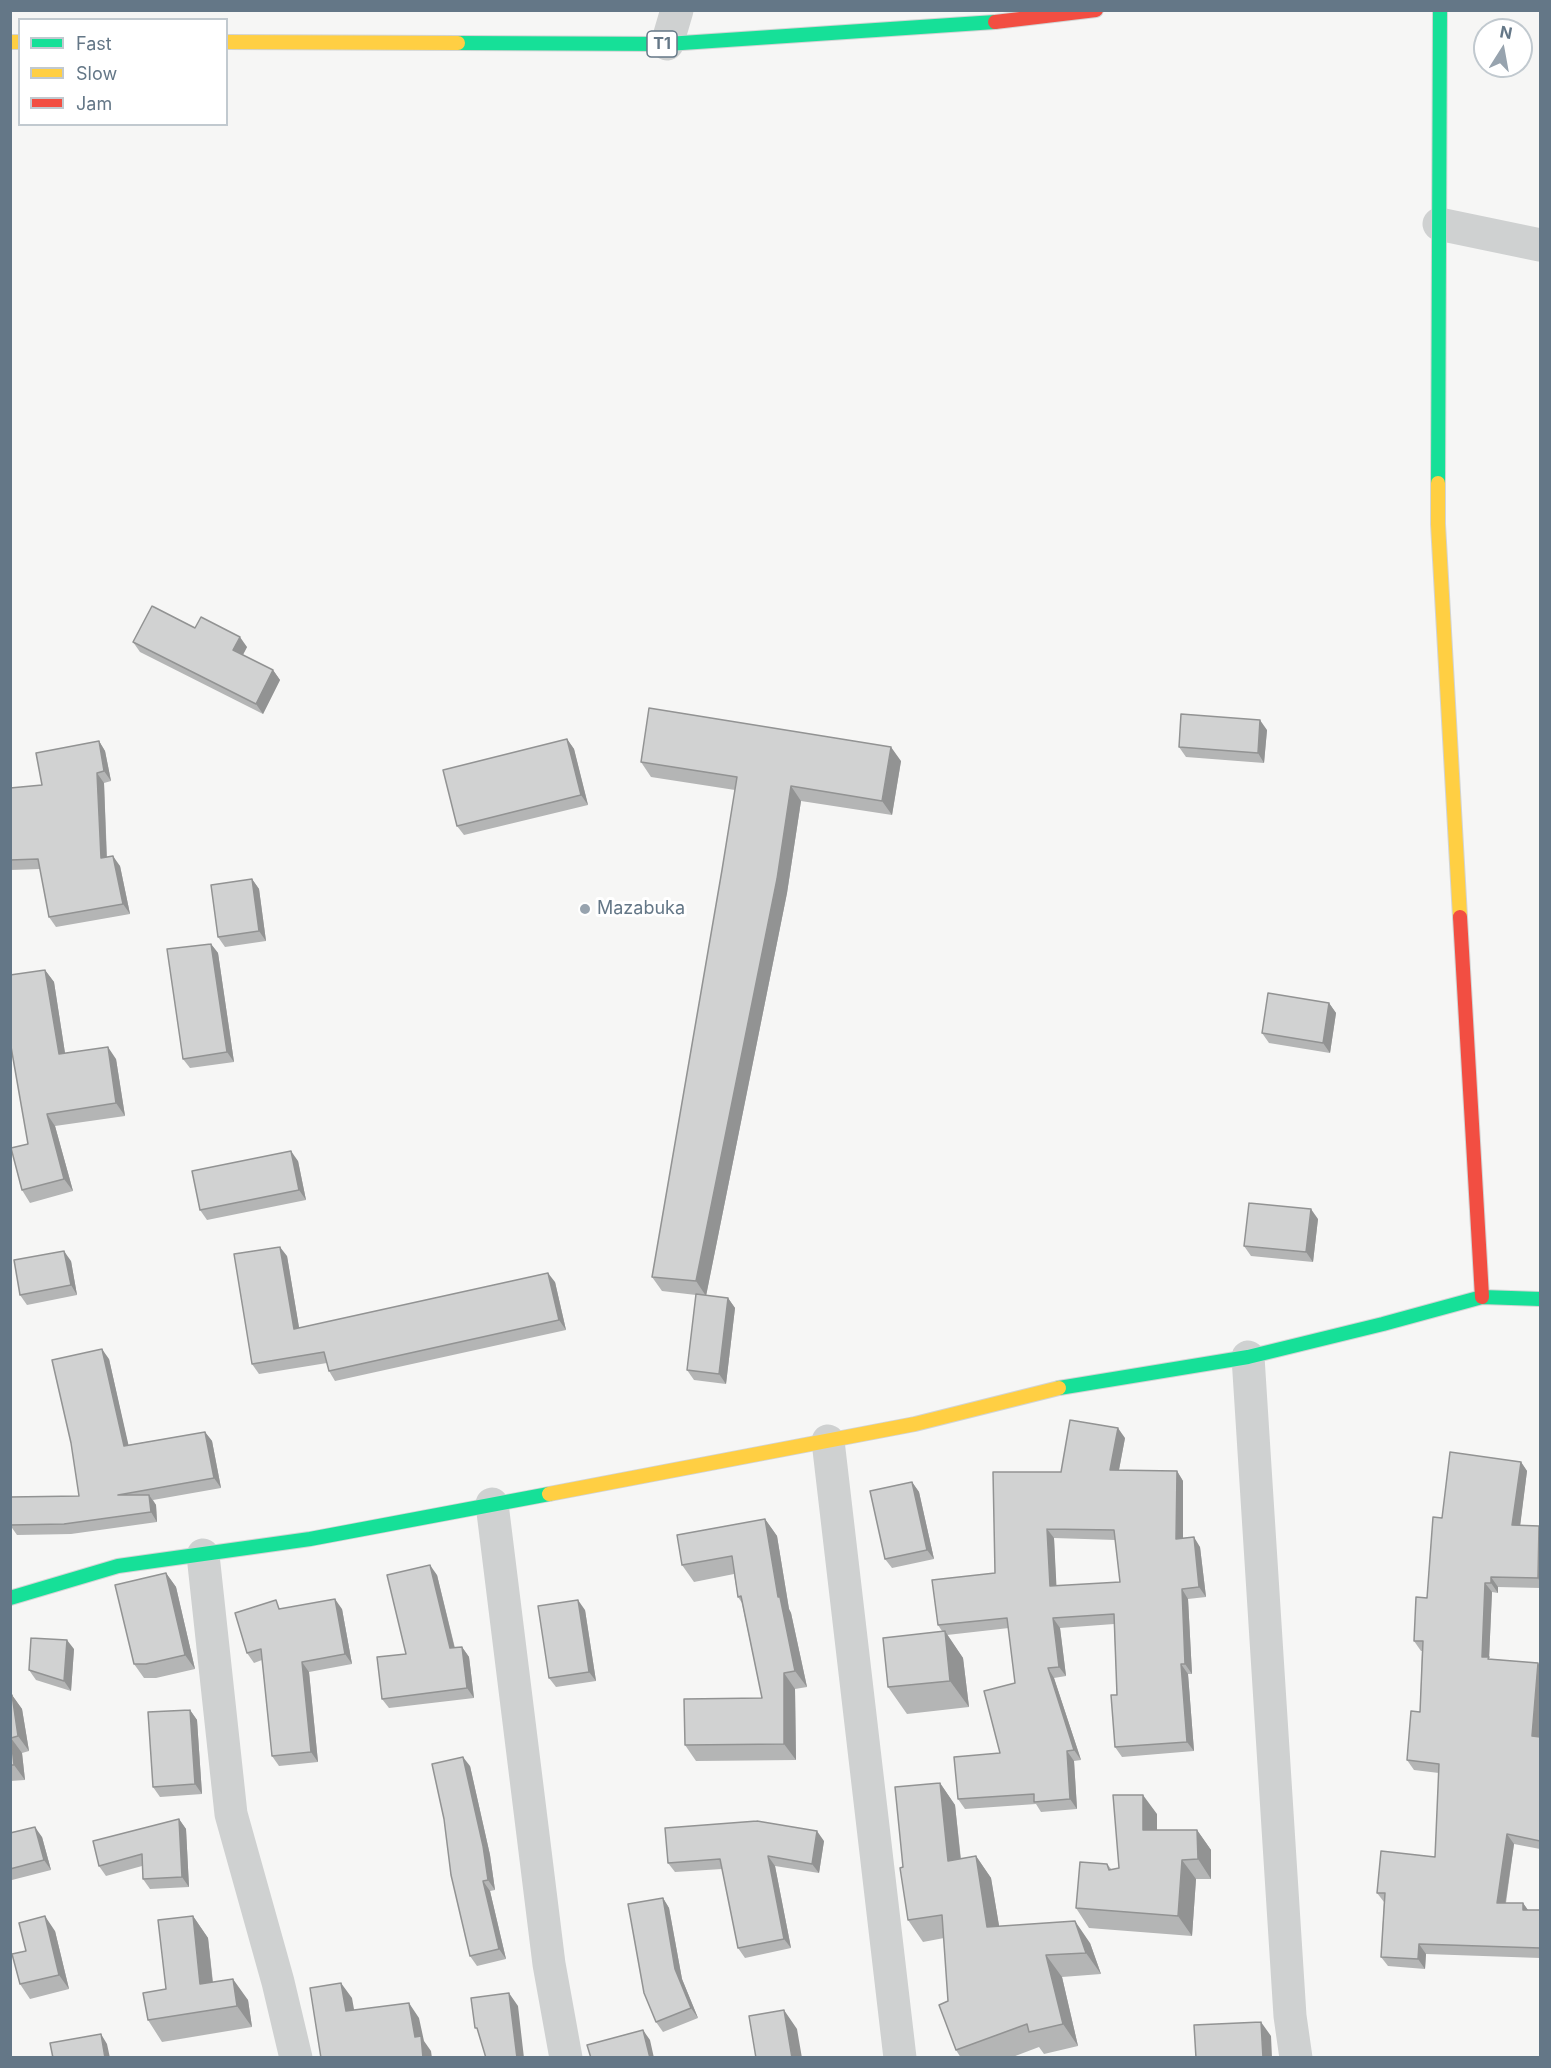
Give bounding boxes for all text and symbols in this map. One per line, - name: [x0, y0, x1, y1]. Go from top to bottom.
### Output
- legend: [18, 18, 228, 126]
- north arrow: [1473, 18, 1533, 78]
- text: N: [1498, 21, 1514, 43]
- road number: T1: [647, 31, 677, 57]
- text: Fast: [76, 33, 112, 54]
- text: Slow: [76, 63, 117, 84]
- text: Jam: [76, 93, 112, 114]
- place label: Mazabuka: [597, 898, 685, 920]
- marker: Mazabuka: [578, 902, 592, 916]

